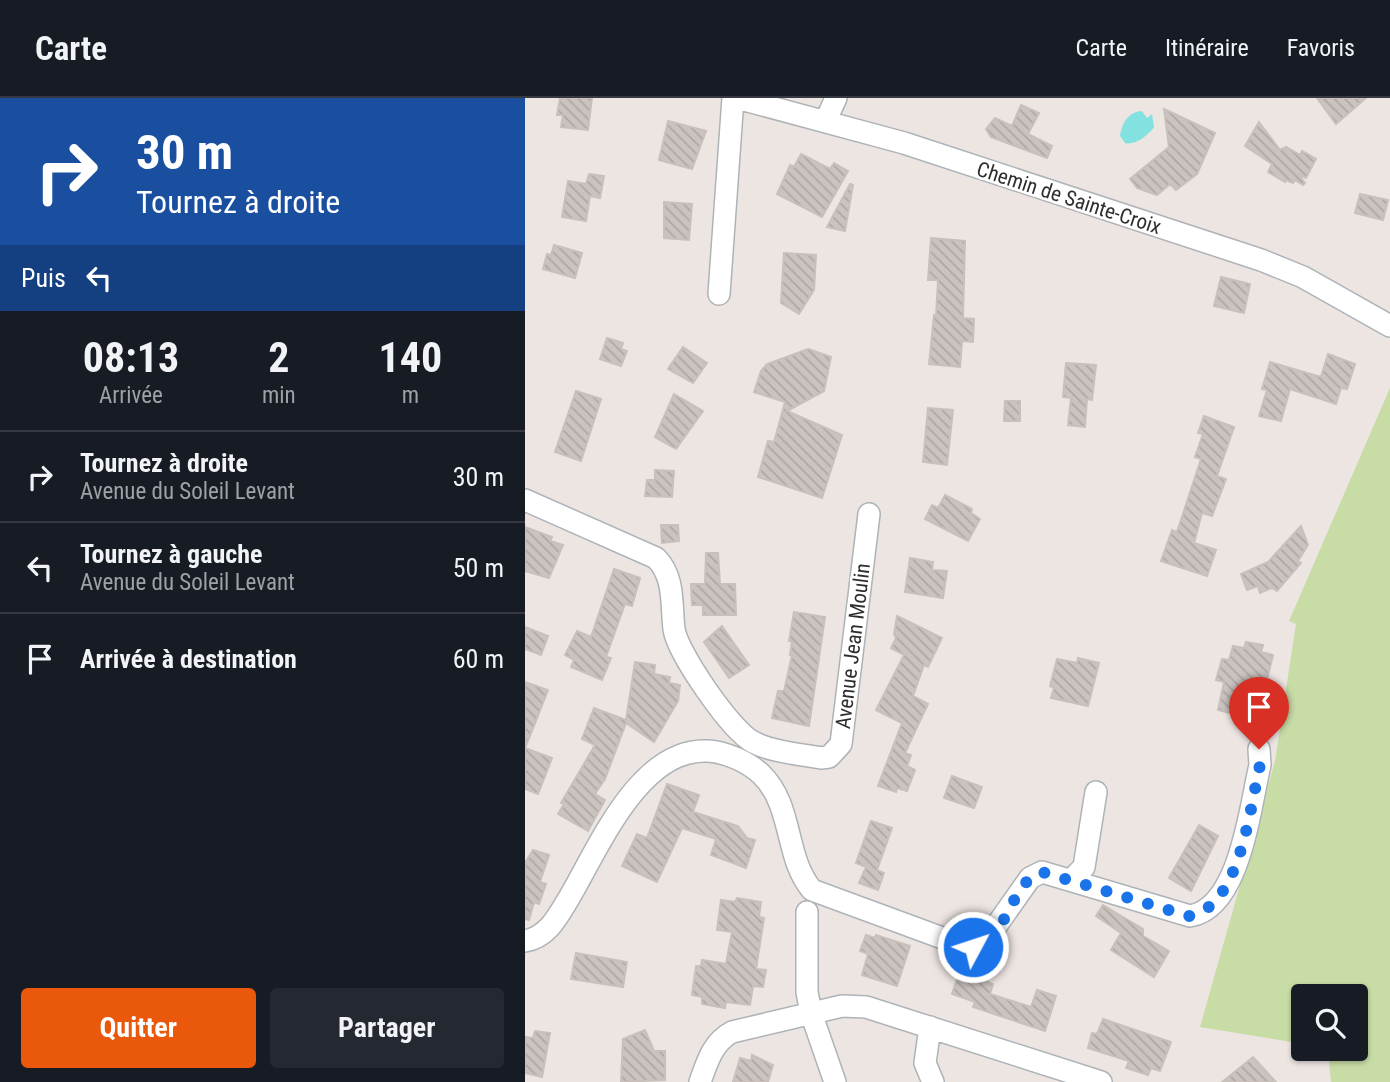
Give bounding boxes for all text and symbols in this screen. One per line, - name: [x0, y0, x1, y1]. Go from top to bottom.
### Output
- text: Carte: [35, 29, 107, 68]
- text: Carte: [1076, 34, 1127, 62]
- text: Itinéraire: [1165, 34, 1249, 62]
- text: Favoris: [1287, 34, 1355, 62]
- text: 30 m: [136, 124, 233, 181]
- icon: right: [21, 126, 112, 217]
- street label: Chemin de Sainte-Croix: [974, 157, 1164, 239]
- text: Tournez à droite: [136, 183, 340, 221]
- icon: left: [80, 259, 118, 297]
- text: Puis: [21, 263, 66, 293]
- text: 08:13: [83, 333, 179, 382]
- text: 2: [268, 333, 289, 382]
- text: 140: [378, 333, 442, 382]
- text: Arrivée: [99, 382, 163, 409]
- text: min: [262, 382, 296, 409]
- text: m: [402, 382, 419, 409]
- text: Tournez à droite: [80, 448, 248, 478]
- icon: right: [21, 458, 59, 496]
- text: 30 m: [453, 462, 504, 492]
- text: Avenue du Soleil Levant: [80, 478, 295, 505]
- text: Tournez à gauche: [80, 539, 262, 569]
- icon: left: [21, 549, 59, 587]
- text: 50 m: [453, 553, 504, 583]
- street label: Avenue Jean Moulin: [831, 562, 875, 730]
- text: Avenue du Soleil Levant: [80, 569, 295, 596]
- icon: arrive: [21, 640, 59, 678]
- text: Arrivée à destination: [80, 644, 297, 674]
- text: 60 m: [453, 644, 504, 674]
- pin: [1229, 677, 1289, 749]
- icon: arrive: [1240, 688, 1278, 726]
- position arrow: [936, 910, 1010, 984]
- map controls: [1291, 984, 1368, 1061]
- button: search: [1291, 984, 1368, 1061]
- button: Quitter: [21, 988, 256, 1068]
- button: Partager: [270, 988, 504, 1068]

